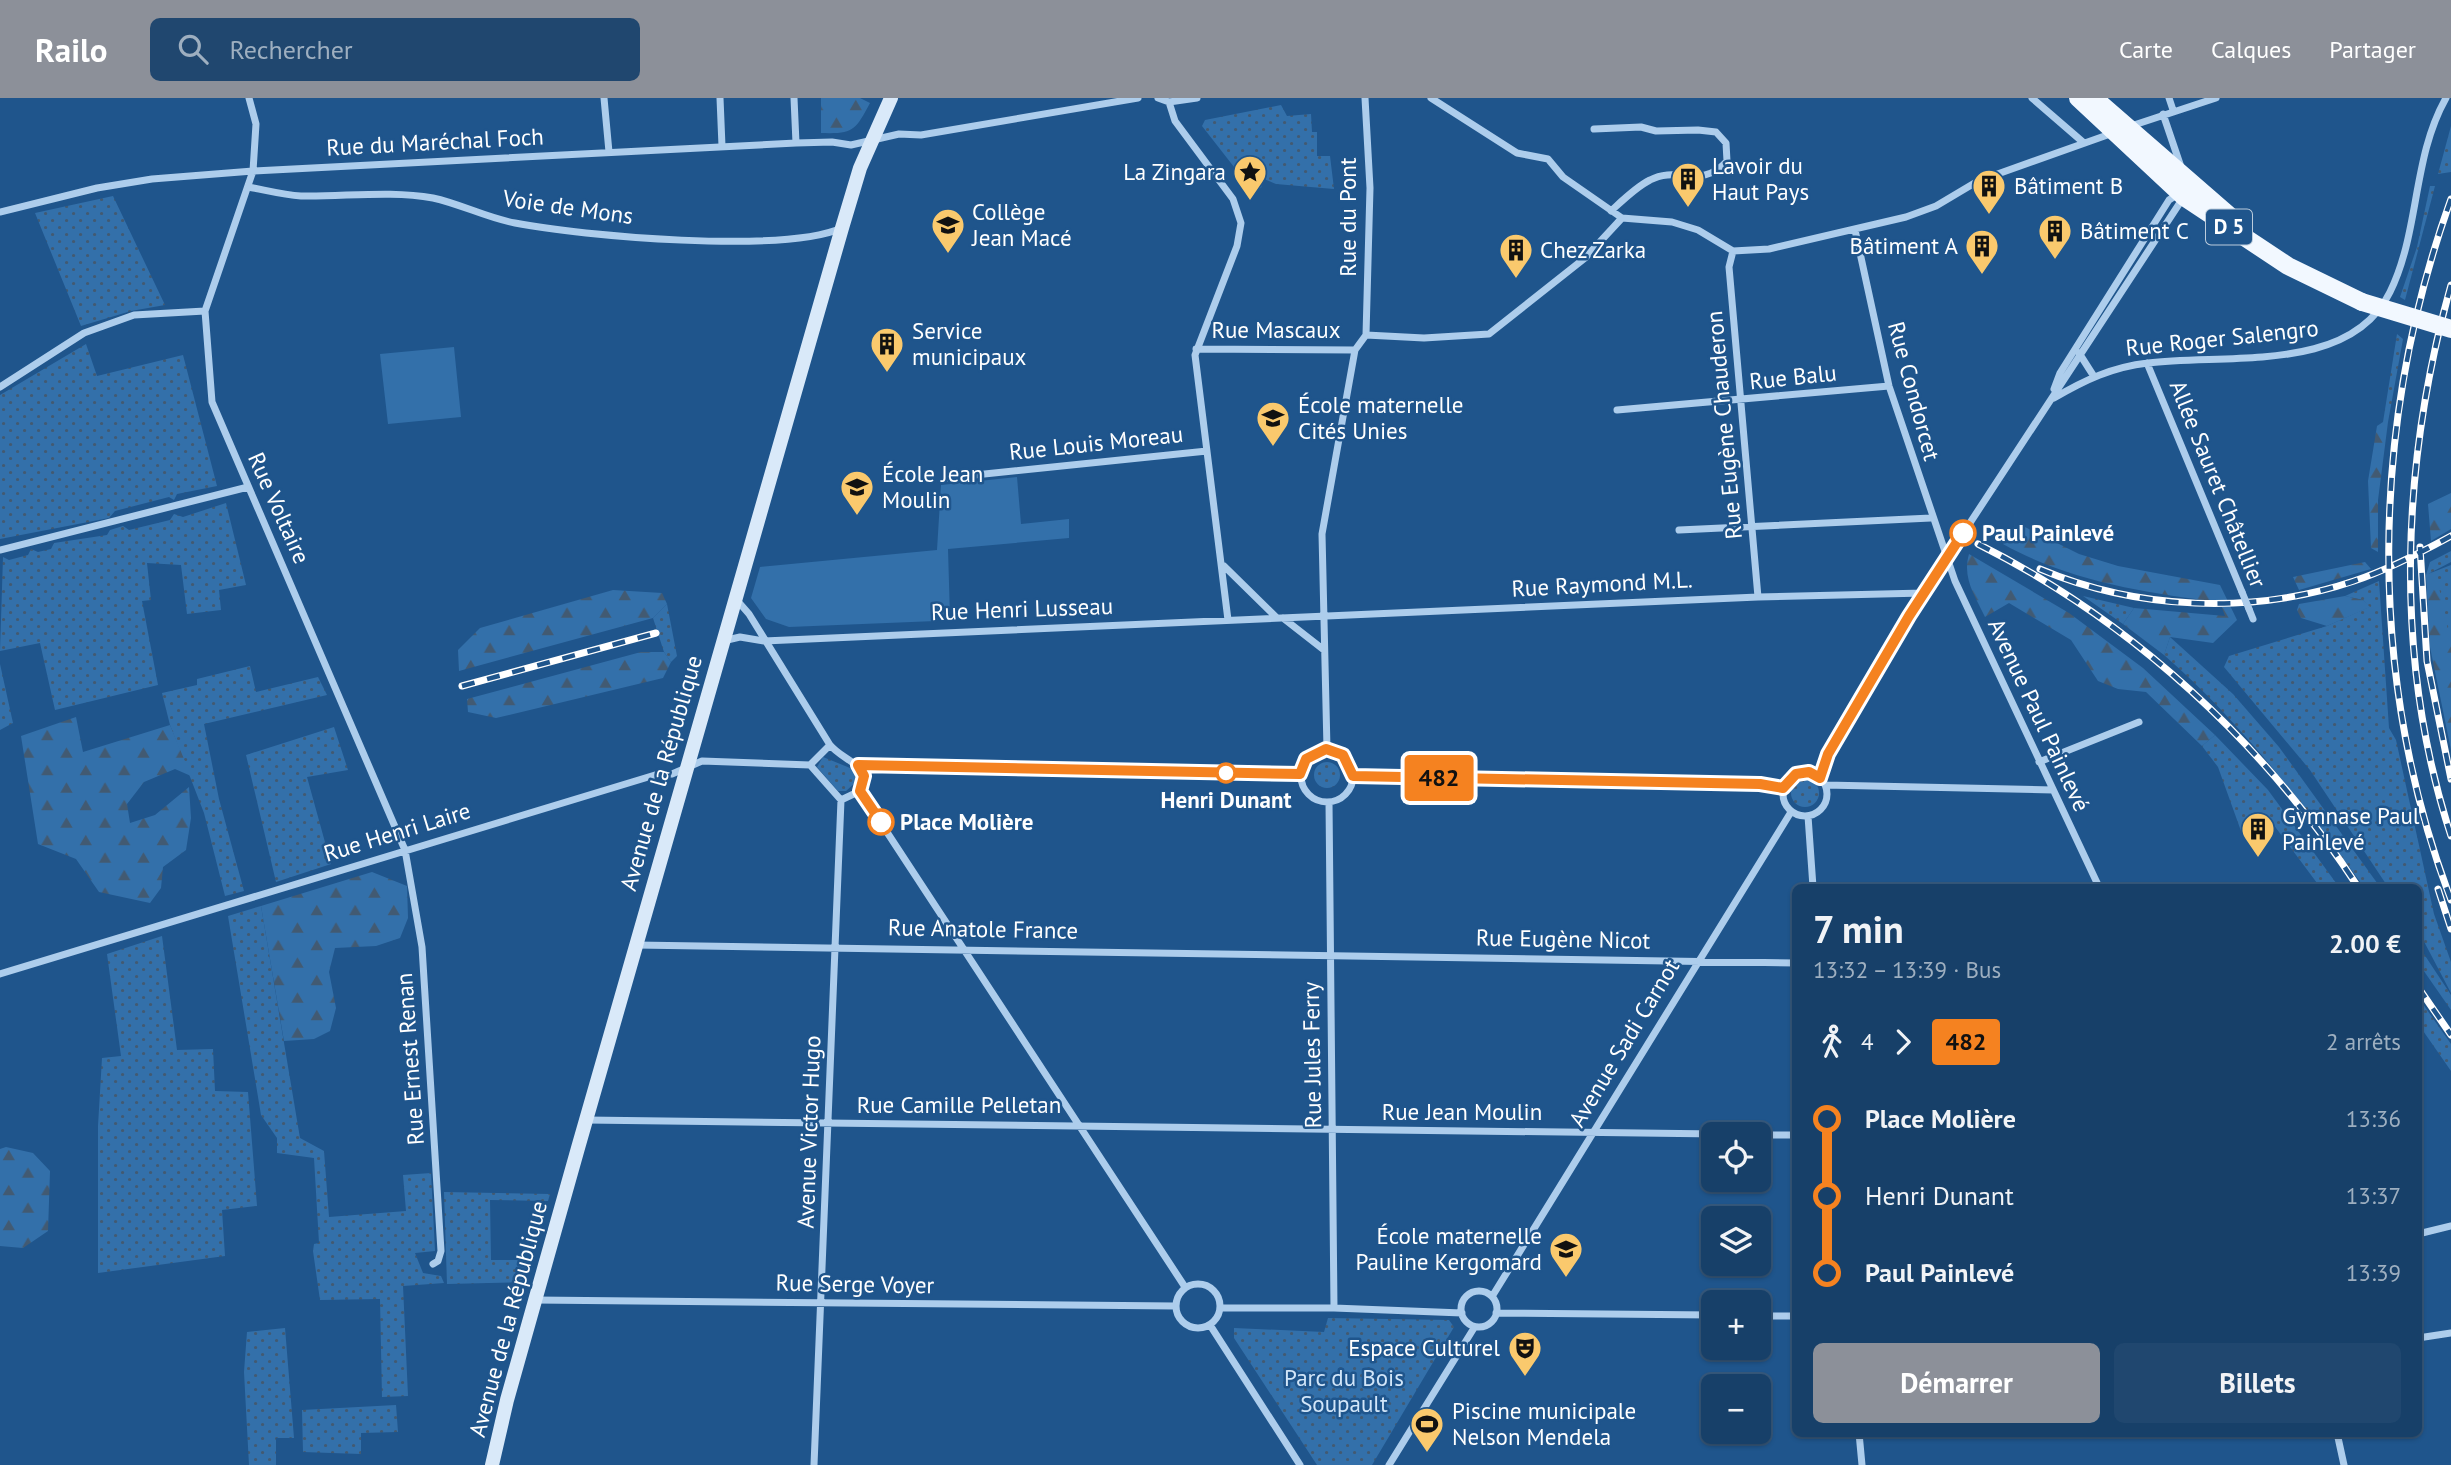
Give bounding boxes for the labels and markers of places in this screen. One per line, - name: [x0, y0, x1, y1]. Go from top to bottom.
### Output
- place label: Lavoir du Haut Pays: [1712, 151, 1809, 206]
- place icon: La Zingara: [1231, 153, 1269, 202]
- place label: La Zingara: [1123, 157, 1226, 186]
- building icon: Lavoir du Haut Pays: [1669, 160, 1707, 209]
- building icon: Bâtiment B: [1970, 167, 2008, 216]
- place label: Bâtiment B: [2014, 171, 2123, 200]
- place label: Collège Jean Macé: [971, 197, 1072, 252]
- school or university icon: Collège Jean Macé: [929, 206, 967, 255]
- building icon: Bâtiment C: [2036, 212, 2074, 261]
- place label: Bâtiment C: [2080, 216, 2189, 245]
- building icon: Bâtiment A: [1963, 227, 2001, 276]
- building icon: Chez Zarka: [1497, 231, 1535, 280]
- place label: Bâtiment A: [1850, 231, 1959, 260]
- place label: Chez Zarka: [1540, 235, 1646, 264]
- place label: Service municipaux: [912, 316, 1027, 371]
- building icon: Service municipaux: [868, 325, 906, 374]
- place label: École maternelle Cités Unies: [1298, 390, 1464, 445]
- school or university icon: École maternelle Cités Unies: [1254, 399, 1292, 448]
- place label: École Jean Moulin: [882, 459, 983, 514]
- school or university icon: École Jean Moulin: [838, 468, 876, 517]
- place label: Paul Painlevé: [1982, 518, 2114, 547]
- marker: Paul Painlevé: [1950, 520, 1976, 546]
- marker: Henri Dunant: [1216, 763, 1236, 783]
- place label: Henri Dunant: [1160, 785, 1292, 814]
- place label: Gymnase Paul Painlevé: [2282, 801, 2420, 856]
- place label: Place Molière: [900, 807, 1034, 836]
- marker: Place Molière: [868, 809, 894, 835]
- building icon: Gymnase Paul Painlevé: [2239, 810, 2277, 859]
- place label: École maternelle Pauline Kergomard: [1355, 1221, 1542, 1276]
- school or university icon: École maternelle Pauline Kergomard: [1547, 1230, 1585, 1279]
- theatre icon: Espace Culturel: [1506, 1329, 1544, 1378]
- place label: Espace Culturel: [1348, 1333, 1500, 1362]
- place label: Piscine municipale Nelson Mendela: [1452, 1396, 1636, 1451]
- sports icon: Piscine municipale Nelson Mendela: [1408, 1405, 1446, 1454]

